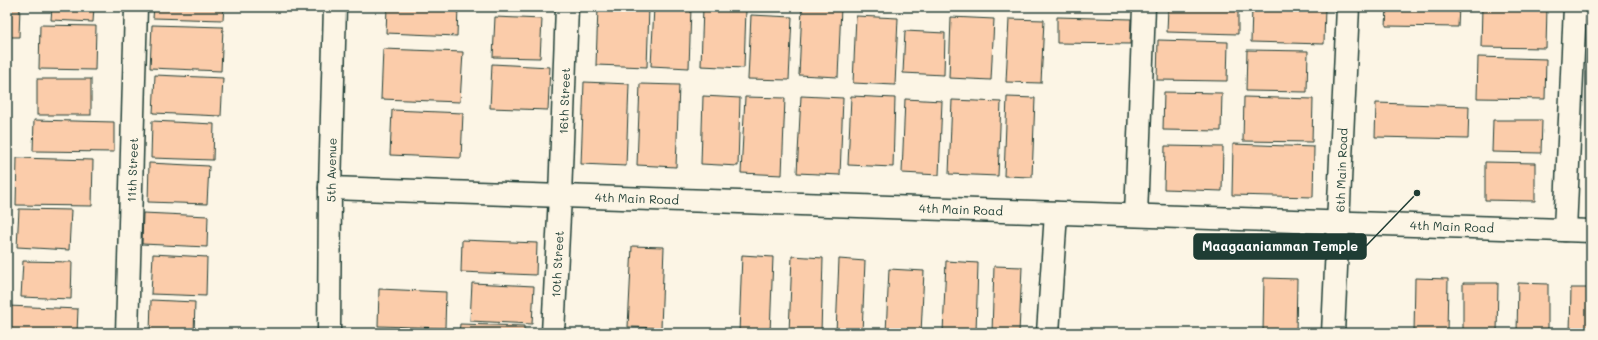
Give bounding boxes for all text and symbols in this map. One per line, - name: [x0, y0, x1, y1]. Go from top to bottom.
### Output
- street label: 16th Street: [555, 67, 573, 135]
- street label: 6th Main Road: [1332, 127, 1350, 212]
- street label: 11th Street: [123, 137, 141, 203]
- street label: 5th Avenue: [322, 138, 340, 202]
- street label: 4th Main Road: [595, 189, 680, 207]
- street label: 4th Main Road: [919, 200, 1004, 218]
- street label: 4th Main Road: [1410, 217, 1495, 235]
- street label: 10th Street: [547, 230, 567, 298]
- callout: Maagaaniamman Temple: [1194, 234, 1366, 259]
- text: Maagaaniamman Temple: [1202, 237, 1358, 254]

